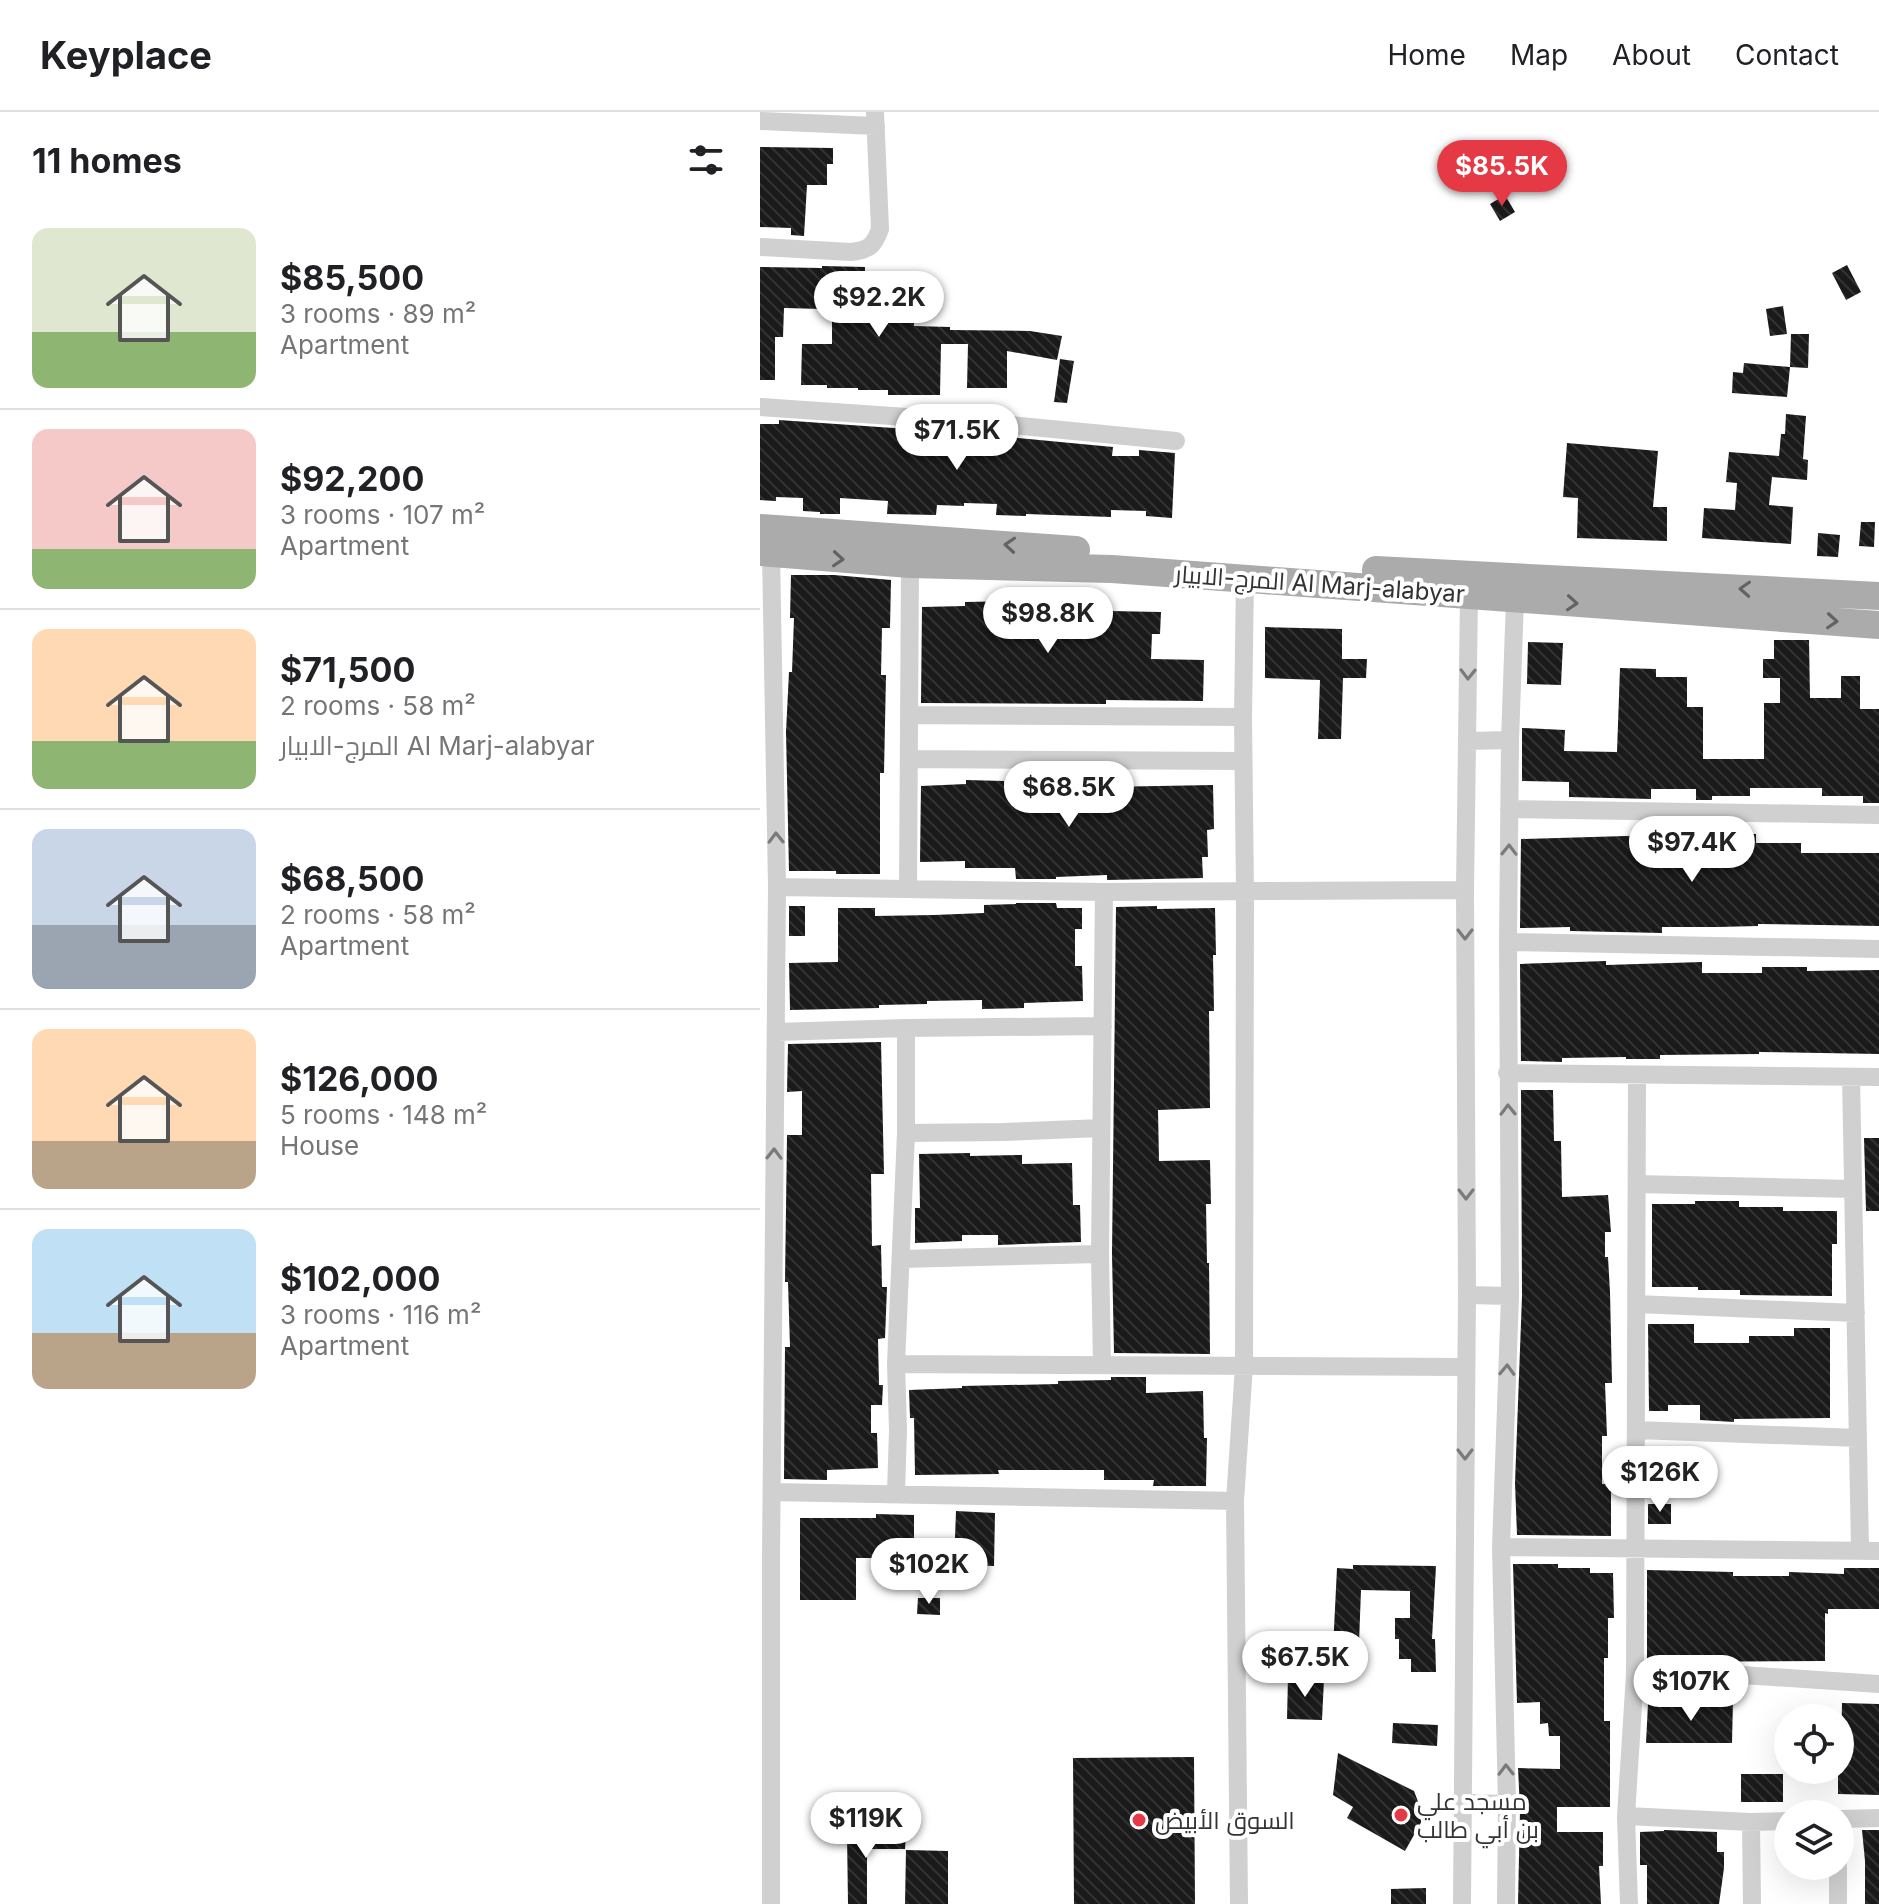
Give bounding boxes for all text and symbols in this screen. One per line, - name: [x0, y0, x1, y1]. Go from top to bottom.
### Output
- text: Keyplace: [40, 32, 212, 78]
- text: Home: [1387, 38, 1466, 72]
- text: Map: [1510, 38, 1568, 72]
- text: About: [1612, 38, 1691, 72]
- text: Contact: [1735, 38, 1839, 72]
- icon: filters: [684, 138, 728, 182]
- text: 11 homes: [32, 140, 182, 181]
- pin: $85.5K: [1437, 140, 1567, 208]
- text: $85.5K: [1455, 150, 1549, 181]
- text: $85,500: [280, 257, 424, 298]
- icon: home: [96, 260, 192, 356]
- pin: $92.2K: [814, 271, 944, 339]
- text: $92.2K: [832, 281, 926, 312]
- text: 3 rooms · 89 m²: [280, 298, 476, 329]
- text: Apartment: [280, 329, 409, 360]
- pin: $71.5K: [892, 404, 1022, 472]
- text: $71.5K: [913, 414, 1001, 445]
- text: $92,200: [280, 458, 424, 499]
- icon: home: [96, 461, 192, 557]
- text: 3 rooms · 107 m²: [280, 499, 485, 530]
- text: Apartment: [280, 530, 409, 561]
- one-way arrow: [1004, 537, 1017, 554]
- one-way arrow: [832, 550, 845, 567]
- street label: المرج-الابيار Al Marj-alabyar: [1172, 559, 1466, 611]
- one-way arrow: [1738, 581, 1751, 598]
- pin: $98.8K: [983, 587, 1113, 655]
- one-way arrow: [1566, 594, 1579, 611]
- text: $98.8K: [1001, 597, 1095, 628]
- one-way arrow: [1826, 612, 1839, 629]
- text: $71,500: [280, 649, 415, 690]
- icon: home: [96, 661, 192, 757]
- one-way arrow: [1459, 668, 1476, 681]
- text: 2 rooms · 58 m²: [280, 690, 476, 721]
- text: المرج-الابيار Al Marj-alabyar: [280, 730, 595, 761]
- pin: $68.5K: [1004, 761, 1134, 829]
- text: $68.5K: [1022, 771, 1116, 802]
- pin: $97.4K: [1627, 816, 1757, 884]
- text: $97.4K: [1647, 826, 1737, 857]
- one-way arrow: [767, 831, 785, 844]
- one-way arrow: [1500, 843, 1518, 856]
- text: $68,500: [280, 858, 424, 899]
- icon: home: [96, 861, 192, 957]
- text: 2 rooms · 58 m²: [280, 899, 476, 930]
- one-way arrow: [1456, 928, 1474, 941]
- text: Apartment: [280, 930, 409, 961]
- text: $126,000: [280, 1058, 439, 1099]
- icon: home: [96, 1061, 192, 1157]
- text: 5 rooms · 148 m²: [280, 1099, 487, 1130]
- one-way arrow: [1499, 1103, 1517, 1116]
- text: House: [280, 1130, 359, 1161]
- one-way arrow: [766, 1147, 783, 1160]
- one-way arrow: [1457, 1188, 1475, 1201]
- text: $102,000: [280, 1258, 440, 1299]
- icon: home: [96, 1261, 192, 1357]
- text: 3 rooms · 116 m²: [280, 1299, 481, 1330]
- text: Apartment: [280, 1330, 409, 1361]
- one-way arrow: [1499, 1363, 1516, 1376]
- pin: $126K: [1604, 1446, 1716, 1514]
- one-way arrow: [1456, 1448, 1474, 1461]
- text: $126K: [1620, 1456, 1700, 1487]
- pin: $102K: [873, 1538, 985, 1606]
- text: $102K: [889, 1548, 969, 1579]
- pin: $67.5K: [1240, 1631, 1370, 1699]
- text: $67.5K: [1260, 1641, 1350, 1672]
- pin: $107K: [1635, 1655, 1747, 1723]
- text: $107K: [1651, 1665, 1731, 1696]
- map controls: [1774, 1704, 1854, 1880]
- button: locate: [1774, 1704, 1854, 1784]
- one-way arrow: [1497, 1763, 1515, 1776]
- place label: مسجد علي بن أبي طالب: [1417, 1787, 1539, 1849]
- pin: $119K: [810, 1792, 922, 1860]
- button: layers: [1774, 1800, 1854, 1880]
- text: $119K: [828, 1802, 904, 1833]
- place label: السوق الأبيض: [1155, 1806, 1295, 1836]
- marker: مسجد علي بن أبي طالب: [1392, 1806, 1410, 1824]
- marker: السوق الأبيض: [1130, 1811, 1148, 1829]

